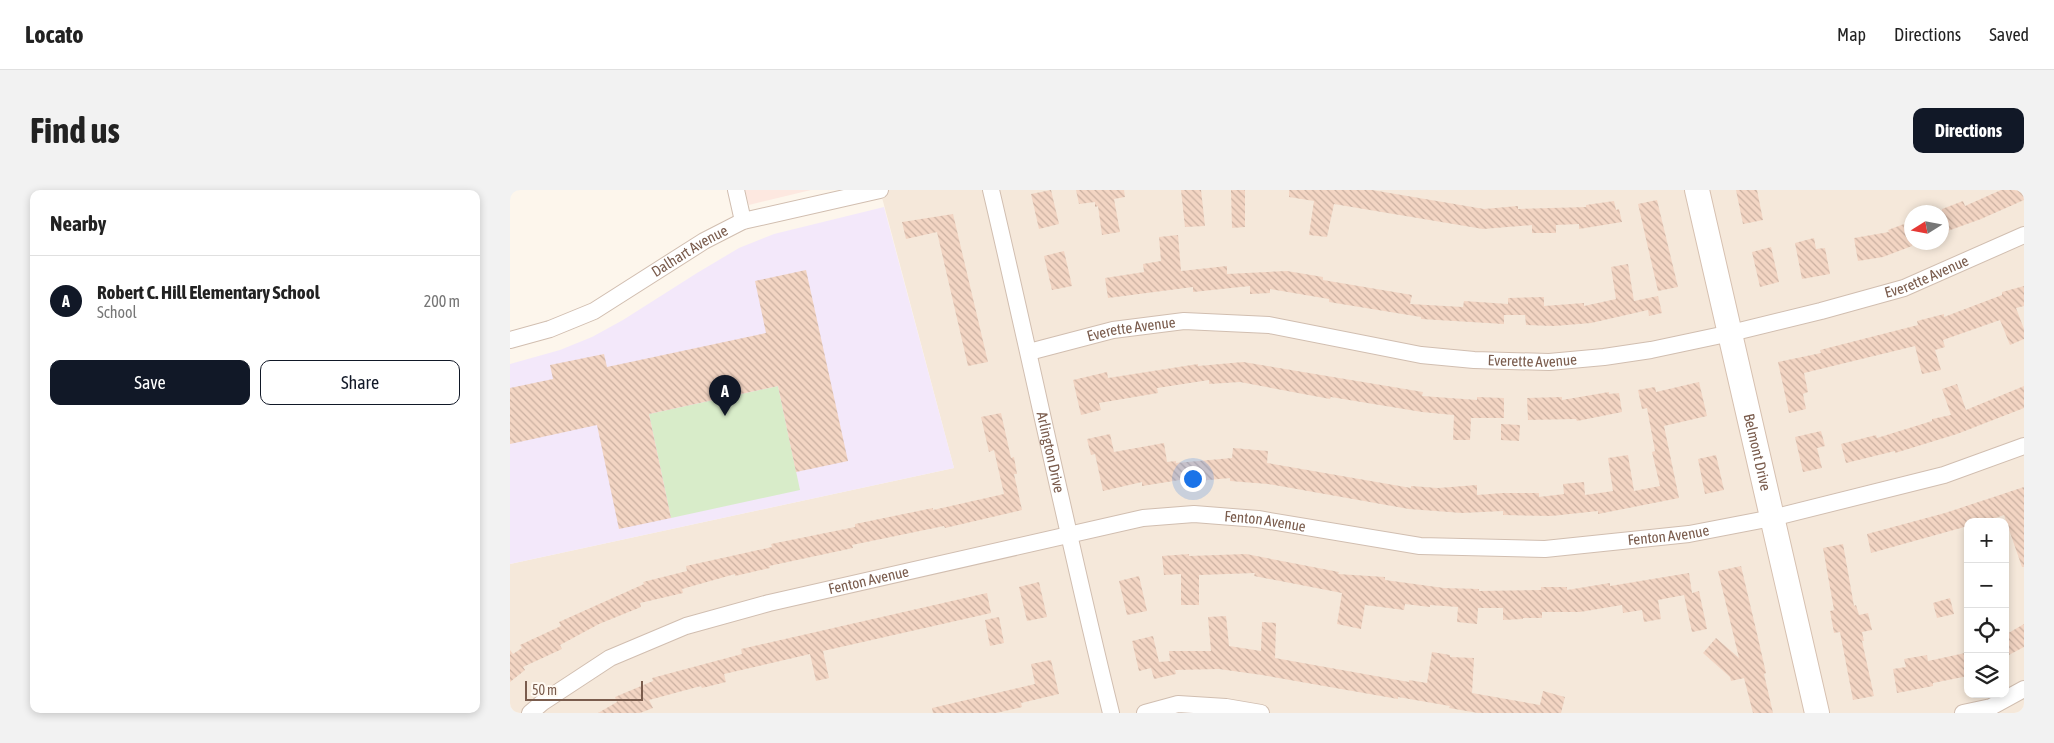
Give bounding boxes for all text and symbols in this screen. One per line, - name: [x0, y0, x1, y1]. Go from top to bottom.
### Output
- text: Locato: [25, 21, 84, 48]
- text: Map: [1837, 24, 1866, 45]
- text: Directions: [1894, 24, 1961, 45]
- text: Saved: [1989, 24, 2029, 45]
- button: Directions: [1913, 108, 2024, 153]
- text: Find us: [30, 110, 120, 150]
- north arrow: [1904, 205, 1949, 250]
- text: Nearby: [50, 211, 106, 235]
- street label: Dalhart Avenue: [648, 221, 731, 280]
- street label: Everette Avenue: [1883, 252, 1971, 301]
- text: Robert C. Hill Elementary School: [97, 281, 320, 303]
- text: A: [62, 292, 70, 310]
- text: 200 m: [424, 292, 460, 310]
- text: School: [97, 303, 137, 321]
- street label: Everette Avenue: [1085, 313, 1177, 344]
- street label: Everette Avenue: [1487, 350, 1578, 370]
- button: Save: [50, 360, 250, 405]
- button: Share: [260, 360, 460, 405]
- pin: A: [709, 375, 741, 416]
- street label: Arlington Drive: [1034, 410, 1068, 495]
- street label: Belmont Drive: [1741, 412, 1775, 492]
- your location: [1180, 466, 1206, 492]
- street label: Fenton Avenue: [1224, 507, 1307, 535]
- map controls: [1964, 518, 2009, 698]
- button: +: [1964, 518, 2009, 563]
- street label: Fenton Avenue: [1627, 521, 1711, 548]
- street label: Fenton Avenue: [827, 562, 911, 597]
- button: −: [1964, 563, 2009, 608]
- button: locate: [1964, 608, 2009, 653]
- button: layers: [1964, 653, 2009, 698]
- scale bar: [525, 678, 642, 701]
- text: 50 m: [532, 682, 557, 698]

